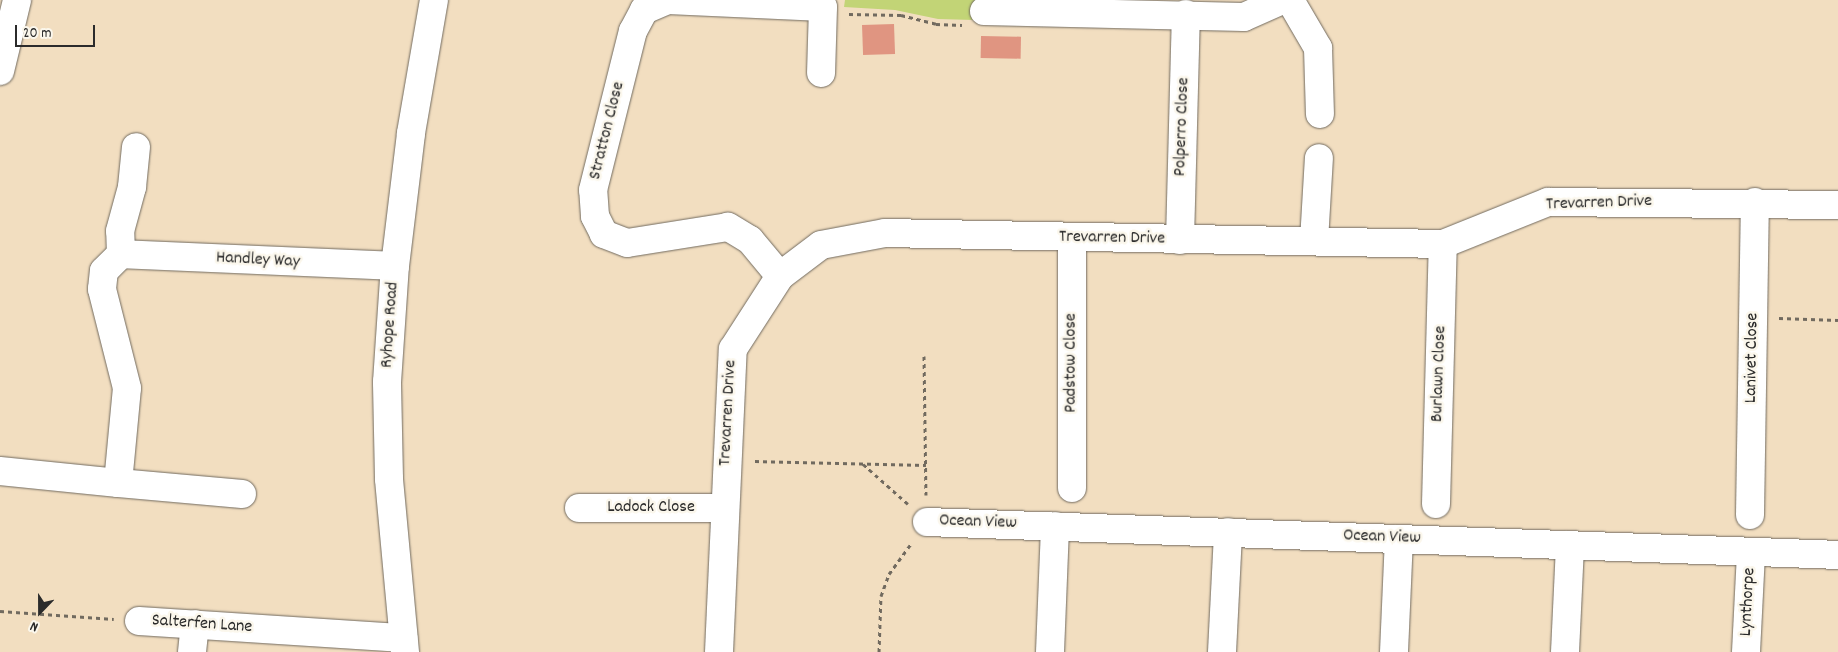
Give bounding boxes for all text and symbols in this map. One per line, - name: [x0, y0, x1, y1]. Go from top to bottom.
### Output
- scale bar: [18, 15, 98, 47]
- text: 20 m: [23, 23, 51, 45]
- street label: Polperro Close: [1170, 77, 1196, 177]
- street label: Stratton Close: [585, 80, 631, 182]
- street label: Trevarren Drive: [1546, 191, 1652, 217]
- street label: Trevarren Drive: [1059, 227, 1165, 251]
- street label: Handley Way: [215, 248, 301, 274]
- street label: Ryhope Road: [377, 281, 405, 369]
- street label: Padstow Close: [1061, 313, 1083, 413]
- street label: Lanivet Close: [1741, 313, 1765, 403]
- street label: Burlawn Close: [1428, 325, 1452, 423]
- street label: Trevarren Drive: [715, 359, 743, 467]
- street label: Ladock Close: [607, 497, 695, 519]
- street label: Ocean View: [939, 511, 1017, 535]
- street label: Ocean View: [1343, 526, 1421, 550]
- street label: Lynthorpe: [1736, 567, 1762, 637]
- north arrow: [15, 587, 65, 637]
- street label: Salterfen Lane: [151, 611, 253, 639]
- text: N: [27, 615, 41, 636]

